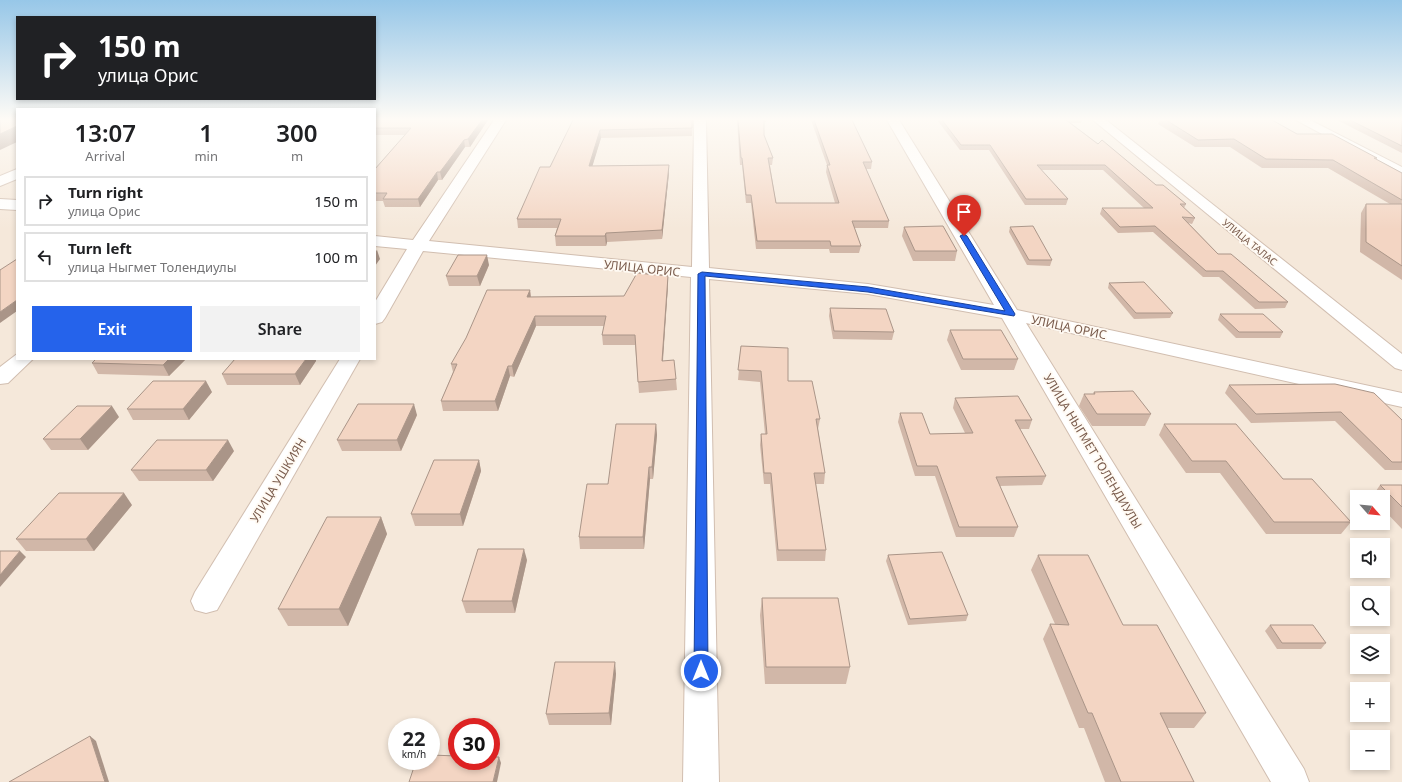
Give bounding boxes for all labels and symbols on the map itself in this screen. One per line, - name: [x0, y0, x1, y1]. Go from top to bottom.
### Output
- pin: [947, 195, 981, 236]
- street label: УЛИЦА ТАЛАС: [1220, 215, 1280, 269]
- street label: УЛИЦА ОРИС: [603, 256, 681, 280]
- street label: УЛИЦА ОРИС: [1030, 311, 1109, 343]
- street label: УЛИЦА НЫГМЕТ ТОЛЕНДИУЛЫ: [1040, 370, 1146, 532]
- street label: УЛИЦА УШКИЯН: [246, 434, 310, 526]
- north arrow: [1350, 490, 1390, 530]
- position arrow: [680, 650, 722, 692]
- speed limit sign: 30: [448, 718, 500, 770]

